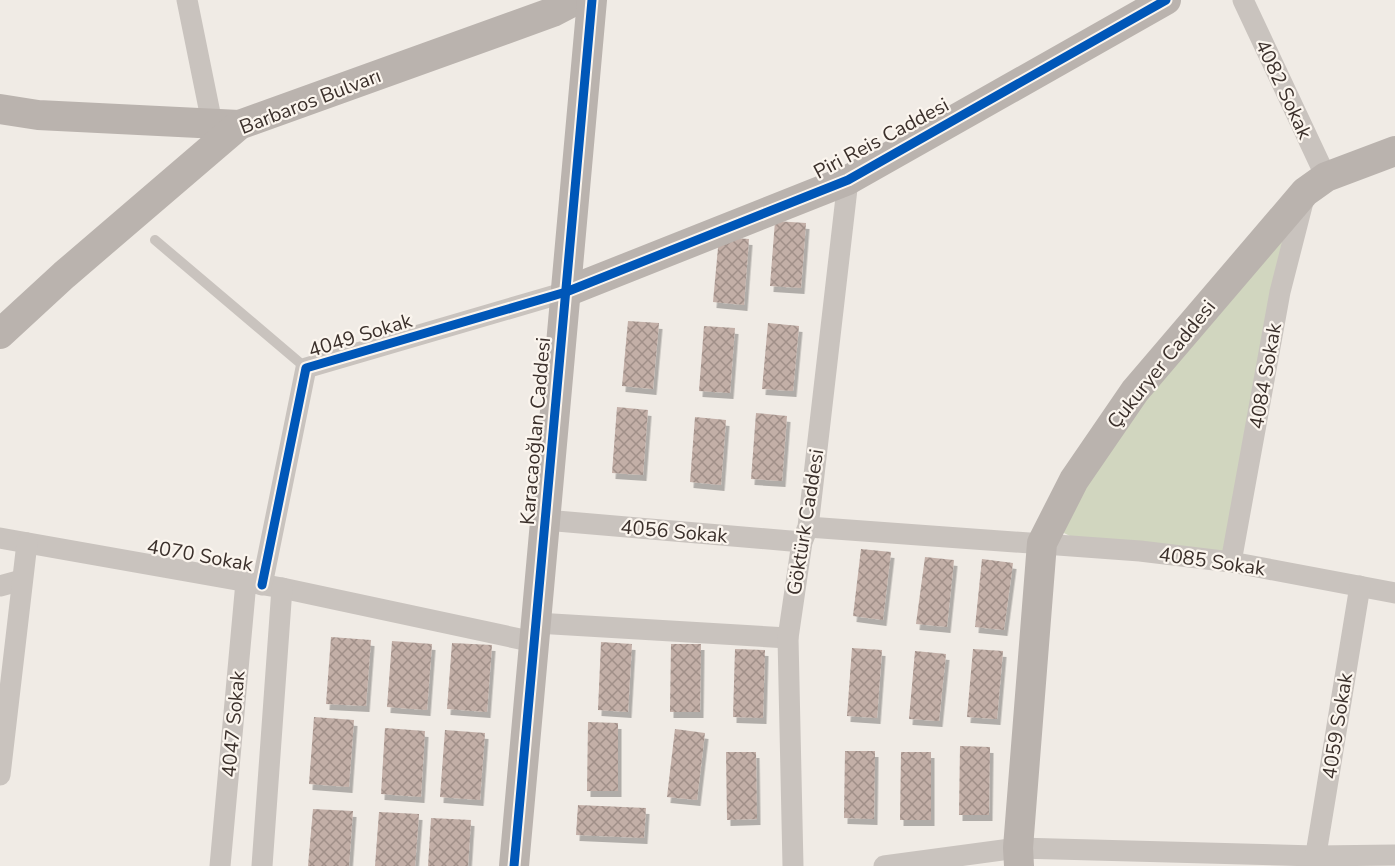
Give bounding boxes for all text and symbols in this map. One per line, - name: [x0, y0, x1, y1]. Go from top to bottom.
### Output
- street label: 4082 Sokak: [1249, 35, 1319, 144]
- street label: Barbaros Bulvarı: [236, 62, 385, 141]
- street label: Piri Reis Caddesi: [809, 91, 954, 185]
- street label: Çukuryer Caddesi: [1101, 294, 1222, 434]
- street label: 4049 Sokak: [305, 307, 416, 364]
- street label: 4084 Sokak: [1243, 320, 1288, 431]
- street label: Karacaoğlan Caddesi: [514, 336, 557, 526]
- street label: Göktürk Caddesi: [781, 447, 830, 597]
- street label: 4056 Sokak: [619, 513, 729, 550]
- street label: 4070 Sokak: [145, 533, 256, 578]
- street label: 4085 Sokak: [1157, 541, 1268, 582]
- street label: 4047 Sokak: [215, 669, 252, 779]
- street label: 4059 Sokak: [1316, 670, 1359, 781]

